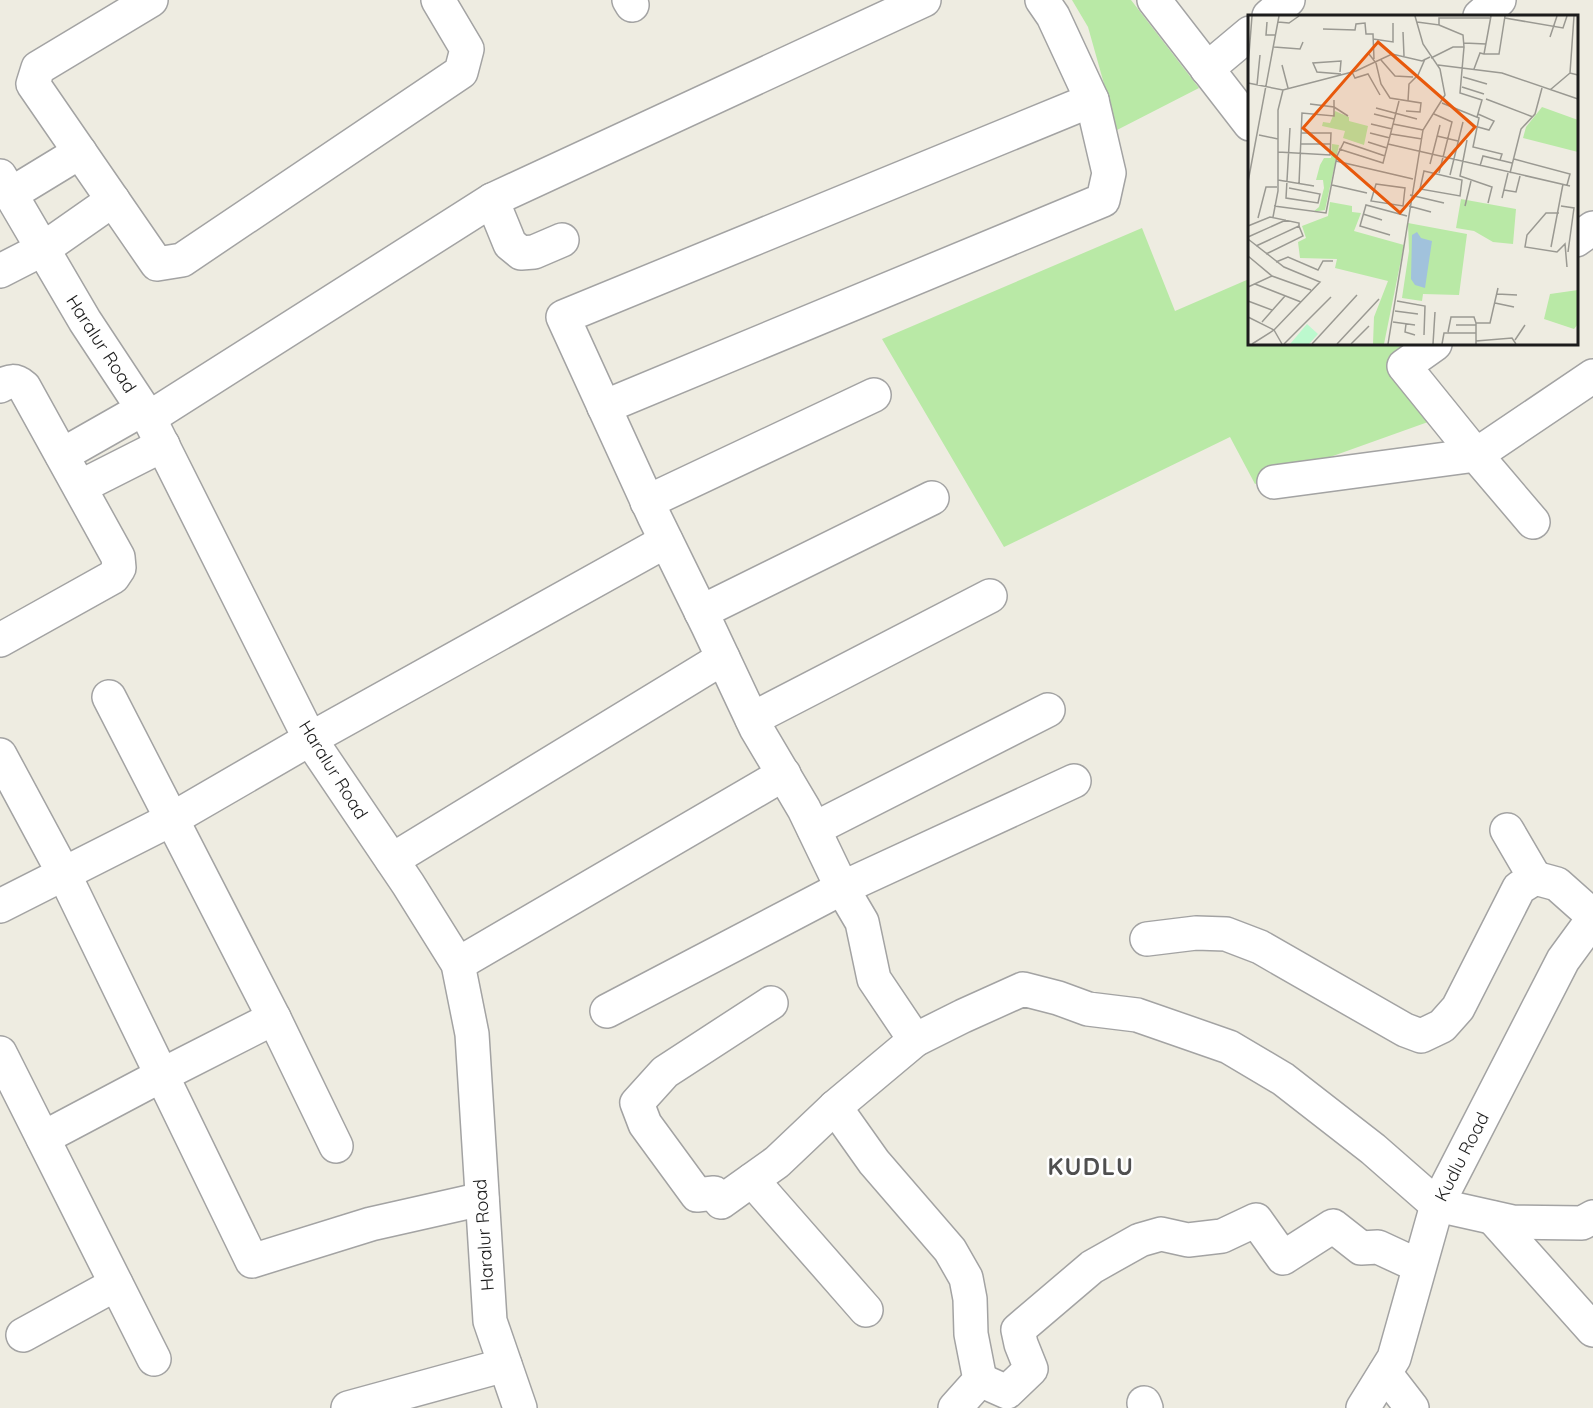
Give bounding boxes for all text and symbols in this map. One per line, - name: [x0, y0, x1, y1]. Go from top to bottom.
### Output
- inset map: [1248, 15, 1578, 345]
- street label: Haralur Road: [61, 290, 142, 397]
- street label: Haralur Road: [294, 716, 373, 823]
- street label: Kudlu Road: [1429, 1108, 1494, 1205]
- district label: KUDLU: [1048, 1151, 1134, 1181]
- street label: Haralur Road: [468, 1178, 499, 1292]

